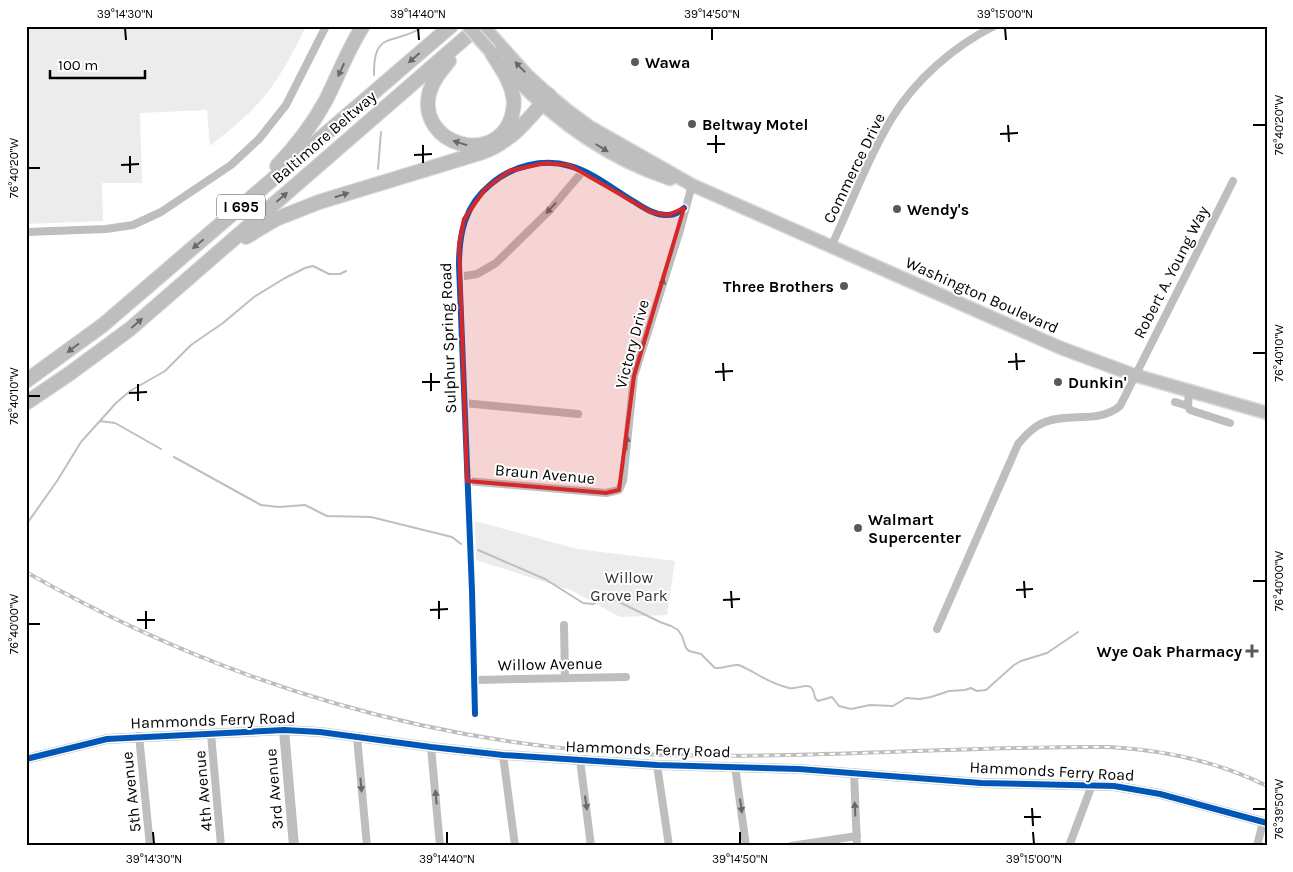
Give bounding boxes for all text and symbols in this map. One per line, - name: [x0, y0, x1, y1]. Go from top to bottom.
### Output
- text: 39°14'30"N: [97, 7, 153, 21]
- text: 39°14'40"N: [390, 7, 446, 21]
- text: 39°14'50"N: [684, 7, 740, 21]
- text: 39°15'00"N: [977, 7, 1033, 21]
- scale bar: [50, 48, 145, 80]
- one-way arrow: [408, 52, 420, 63]
- place label: Wawa: [645, 53, 690, 72]
- text: 100 m: [58, 56, 98, 74]
- marker: Wawa: [629, 56, 641, 68]
- one-way arrow: [336, 62, 345, 77]
- one-way arrow: [514, 62, 526, 74]
- street label: Baltimore Beltway: [268, 86, 380, 187]
- text: 76°40'20"W: [1272, 94, 1286, 155]
- street label: Commerce Drive: [819, 110, 889, 226]
- place label: Beltway Motel: [702, 115, 808, 134]
- marker: Beltway Motel: [686, 118, 698, 130]
- text: 76°40'20"W: [7, 137, 21, 198]
- one-way arrow: [452, 139, 467, 146]
- one-way arrow: [595, 143, 608, 152]
- one-way arrow: [335, 190, 350, 198]
- one-way arrow: [275, 191, 287, 203]
- road number: I 695: [217, 194, 265, 220]
- place label: Wendy's: [907, 200, 969, 219]
- one-way arrow: [545, 201, 557, 213]
- street label: Robert A. Young Way: [1129, 202, 1213, 342]
- marker: Wendy's: [891, 203, 903, 215]
- one-way arrow: [192, 238, 204, 249]
- street label: Washington Boulevard: [903, 253, 1061, 337]
- street label: Sulphur Spring Road: [436, 262, 460, 414]
- one-way arrow: [659, 277, 667, 292]
- place label: Three Brothers: [723, 277, 834, 296]
- marker: Three Brothers: [838, 280, 850, 292]
- street label: Victory Drive: [611, 298, 653, 390]
- one-way arrow: [130, 317, 142, 329]
- text: 76°40'10"W: [1272, 324, 1286, 382]
- one-way arrow: [66, 343, 80, 353]
- text: 76°40'10"W: [7, 367, 21, 425]
- place label: Dunkin': [1068, 373, 1127, 392]
- marker: Dunkin': [1052, 376, 1064, 388]
- one-way arrow: [623, 435, 631, 451]
- street label: Braun Avenue: [494, 460, 596, 488]
- place label: Walmart Supercenter: [868, 510, 961, 547]
- marker: Walmart Supercenter: [852, 522, 864, 534]
- text: 76°40'00"W: [1272, 550, 1286, 611]
- park label: Willow Grove Park: [590, 568, 668, 605]
- text: 76°40'00"W: [7, 593, 21, 654]
- place label: Wye Oak Pharmacy: [1097, 642, 1242, 661]
- marker: Wye Oak Pharmacy: [1246, 645, 1258, 657]
- street label: Willow Avenue: [497, 654, 603, 674]
- street label: Hammonds Ferry Road: [130, 708, 296, 732]
- street label: Hammonds Ferry Road: [565, 737, 731, 761]
- street label: 3rd Avenue: [261, 748, 287, 830]
- street label: 4th Avenue: [190, 750, 216, 832]
- street label: 5th Avenue: [117, 751, 145, 833]
- street label: Hammonds Ferry Road: [969, 757, 1135, 785]
- one-way arrow: [357, 778, 365, 794]
- text: 76°39'50"W: [1272, 778, 1286, 839]
- one-way arrow: [431, 789, 439, 805]
- one-way arrow: [582, 795, 590, 811]
- one-way arrow: [737, 798, 745, 814]
- one-way arrow: [851, 801, 859, 817]
- text: 39°14'30"N: [126, 852, 182, 866]
- text: 39°14'40"N: [419, 852, 475, 866]
- text: 39°14'50"N: [712, 852, 768, 866]
- text: 39°15'00"N: [1006, 852, 1062, 866]

